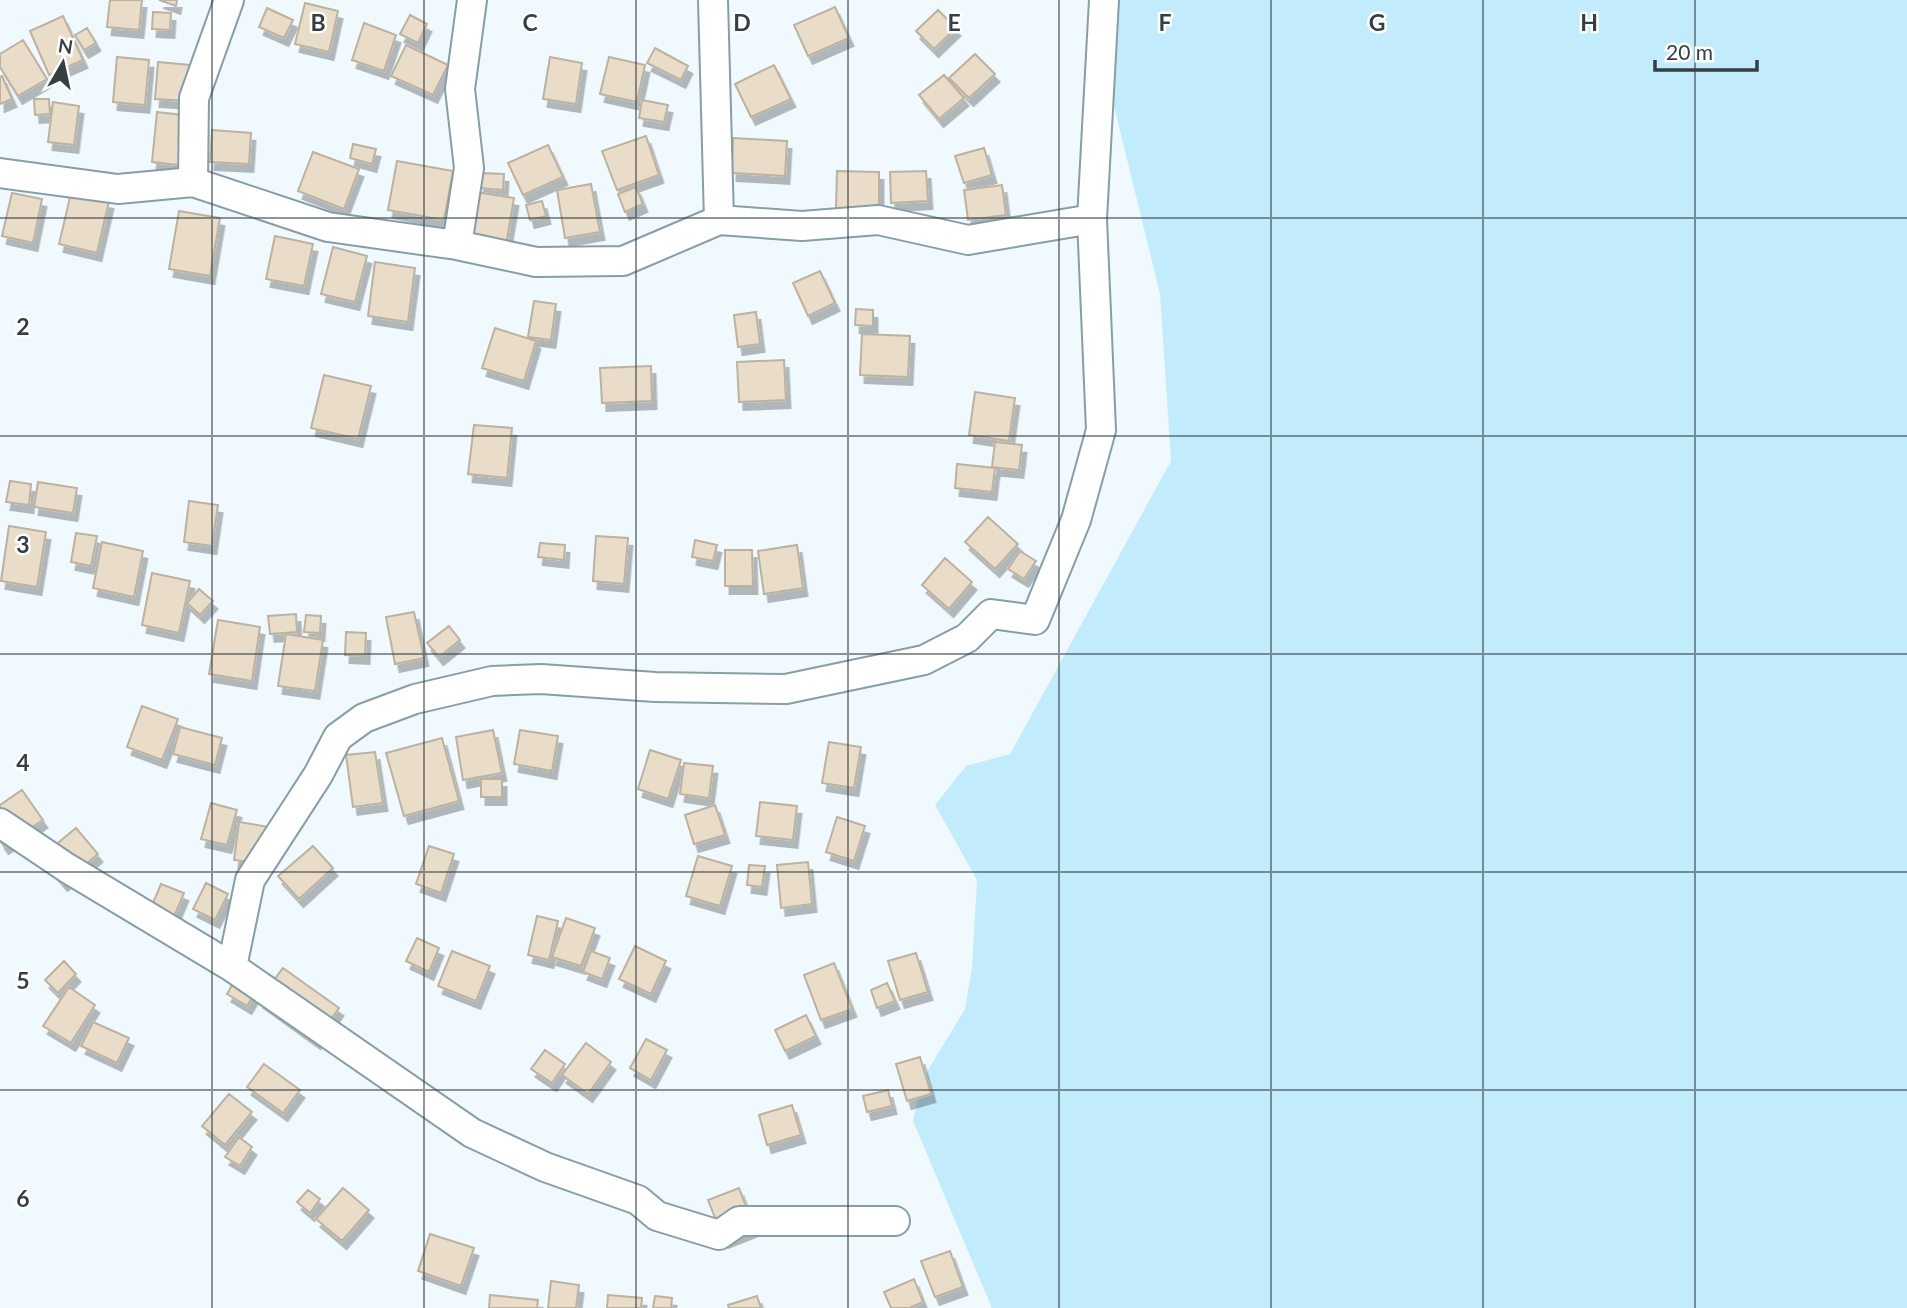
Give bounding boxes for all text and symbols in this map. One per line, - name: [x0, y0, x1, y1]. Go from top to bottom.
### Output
- text: B: [310, 8, 326, 36]
- text: C: [522, 8, 538, 36]
- text: D: [733, 8, 751, 36]
- text: E: [947, 8, 961, 36]
- text: F: [1158, 8, 1172, 36]
- text: G: [1369, 8, 1385, 36]
- text: H: [1580, 8, 1598, 36]
- north arrow: [28, 28, 98, 98]
- scale bar: [1655, 28, 1756, 72]
- text: N: [57, 33, 75, 58]
- text: 20 m: [1666, 39, 1713, 64]
- text: 2: [16, 312, 30, 340]
- text: 3: [16, 530, 30, 558]
- text: 4: [16, 748, 30, 776]
- text: 5: [16, 966, 30, 994]
- text: 6: [16, 1184, 30, 1212]

